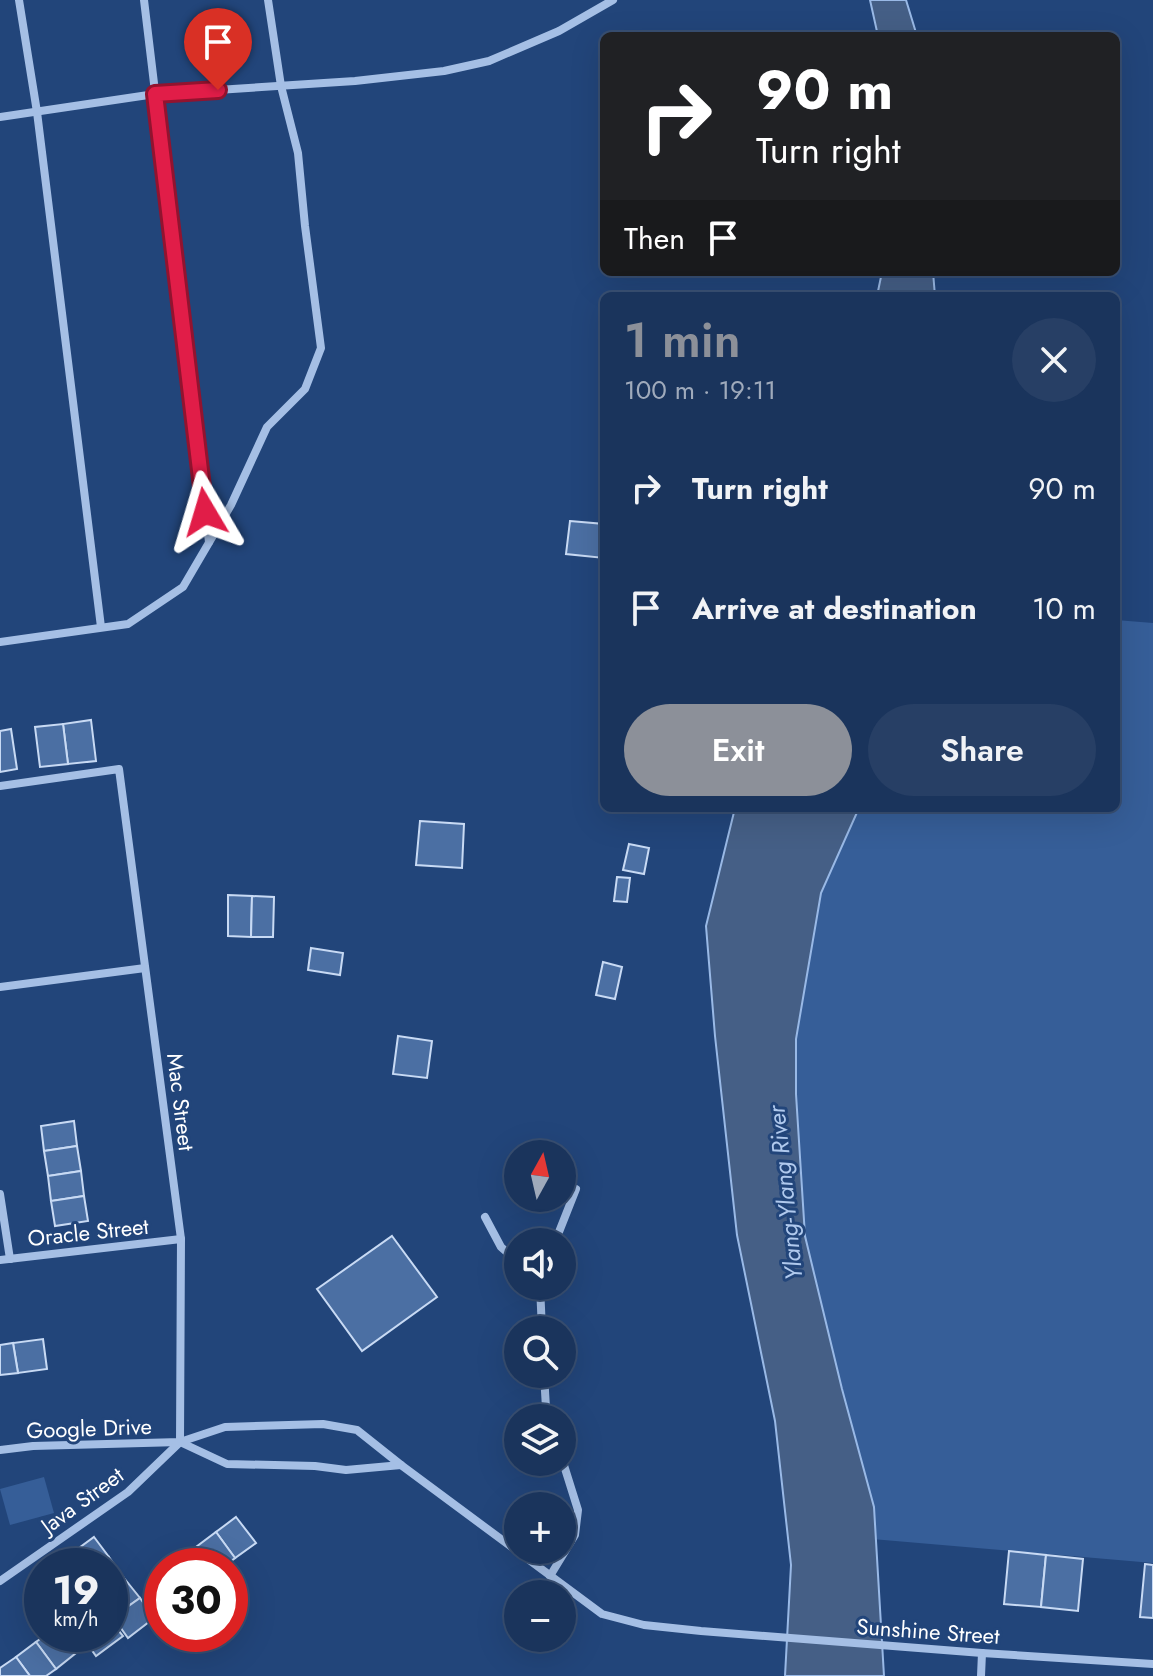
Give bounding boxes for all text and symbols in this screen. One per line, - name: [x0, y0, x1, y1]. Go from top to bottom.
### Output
- pin: [184, 8, 252, 90]
- icon: arrive: [196, 20, 240, 64]
- text: 90 m: [756, 49, 893, 130]
- icon: right: [624, 64, 728, 168]
- text: Turn right: [756, 124, 901, 176]
- icon: arrive: [701, 216, 745, 260]
- text: Then: [624, 217, 685, 260]
- text: 1 min: [624, 306, 741, 375]
- button: close: [1012, 318, 1096, 402]
- text: 100 m · 19:11: [624, 371, 776, 409]
- icon: right: [624, 466, 668, 510]
- text: Turn right: [692, 467, 828, 510]
- text: 90 m: [1028, 467, 1096, 510]
- position arrow: [163, 470, 247, 554]
- icon: arrive: [624, 586, 668, 630]
- text: Arrive at destination: [692, 587, 977, 630]
- text: 10 m: [1032, 587, 1096, 630]
- button: Exit: [624, 704, 852, 796]
- button: Share: [868, 704, 1096, 796]
- street label: Mac Street: [159, 1051, 203, 1153]
- water label: Ylang-Ylang River: [758, 1102, 812, 1282]
- north arrow: [504, 1140, 576, 1212]
- map controls: [504, 1140, 576, 1652]
- street label: Oracle Street: [26, 1210, 151, 1254]
- button: sound: [504, 1228, 576, 1300]
- button: search: [504, 1316, 576, 1388]
- button: layers: [504, 1404, 576, 1476]
- street label: Google Drive: [26, 1410, 152, 1446]
- street label: Java Street: [32, 1459, 130, 1543]
- button: +: [504, 1492, 576, 1564]
- speed limit sign: 30: [144, 1548, 248, 1652]
- text: 19: [52, 1561, 100, 1619]
- button: −: [504, 1580, 576, 1652]
- text: km/h: [53, 1605, 99, 1634]
- street label: Sunshine Street: [855, 1610, 1001, 1652]

